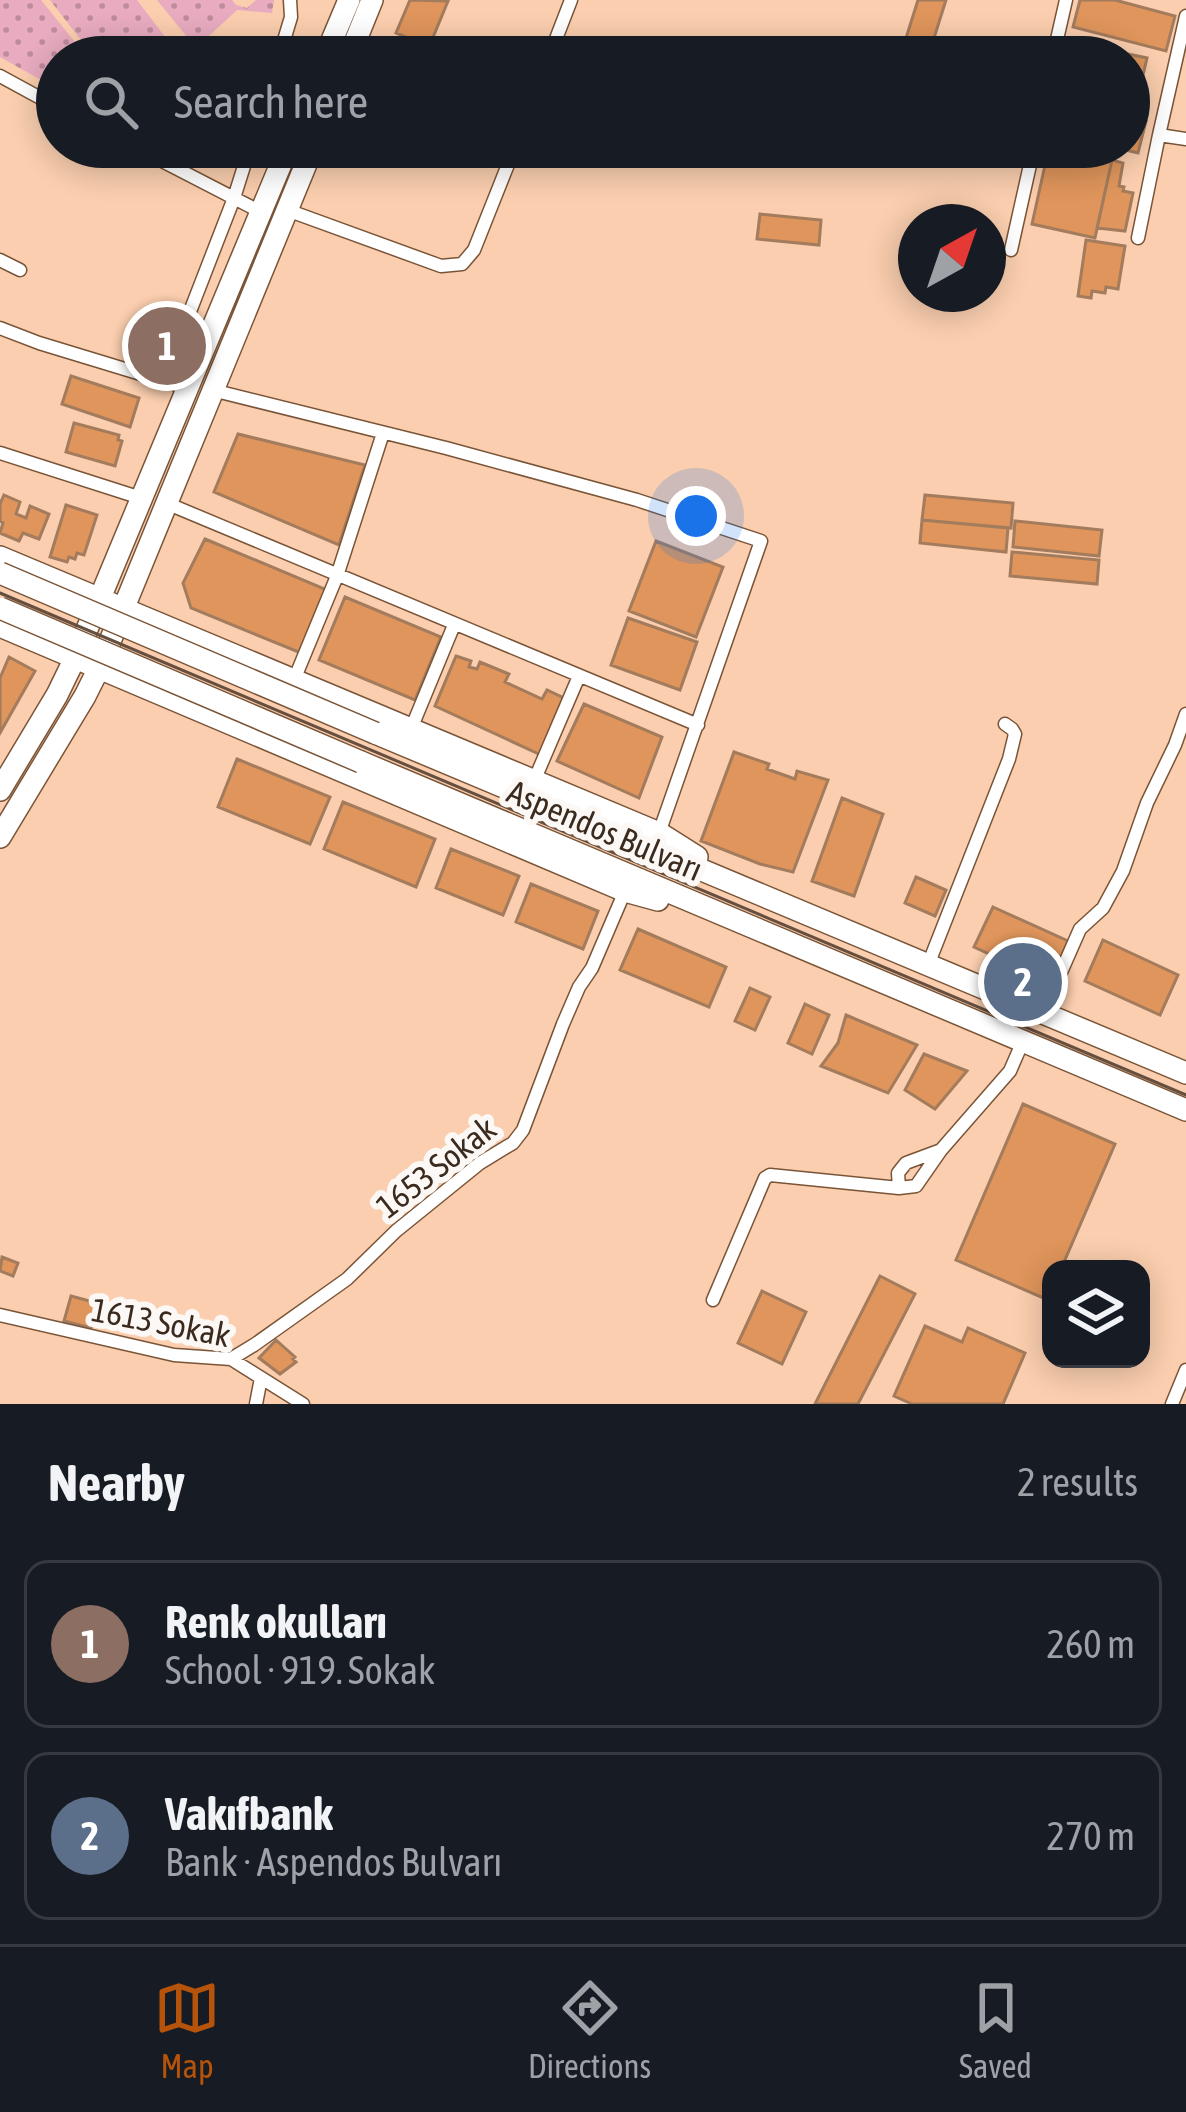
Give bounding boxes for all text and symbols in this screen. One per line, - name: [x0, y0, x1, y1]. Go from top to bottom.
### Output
- search box: [36, 36, 1150, 168]
- icon: search: [78, 69, 144, 135]
- text: Search here: [174, 76, 368, 128]
- north arrow: [898, 204, 1006, 312]
- pin: 1: [128, 301, 206, 391]
- your location: [666, 486, 726, 546]
- street label: Aspendos Bulvarı: [502, 772, 708, 888]
- pin: 2: [984, 937, 1062, 1027]
- street label: 1653 Sokak: [369, 1109, 503, 1225]
- map controls: [1042, 1260, 1150, 1368]
- button: layers: [1042, 1260, 1150, 1368]
- street label: 1613 Sokak: [88, 1290, 234, 1354]
- text: Nearby: [48, 1453, 185, 1512]
- text: 2 results: [1017, 1460, 1138, 1504]
- text: Renk okulları: [165, 1596, 387, 1648]
- text: 1: [81, 1622, 99, 1666]
- text: 260 m: [1047, 1622, 1135, 1666]
- text: School · 919. Sokak: [165, 1648, 435, 1692]
- text: Vakıfbank: [165, 1788, 333, 1840]
- text: 2: [81, 1814, 99, 1858]
- text: 270 m: [1047, 1814, 1135, 1858]
- text: Bank · Aspendos Bulvarı: [165, 1840, 502, 1884]
- tab: Map: [154, 1975, 220, 2085]
- tab: Directions: [528, 1975, 651, 2085]
- tab: Saved: [959, 1975, 1032, 2085]

